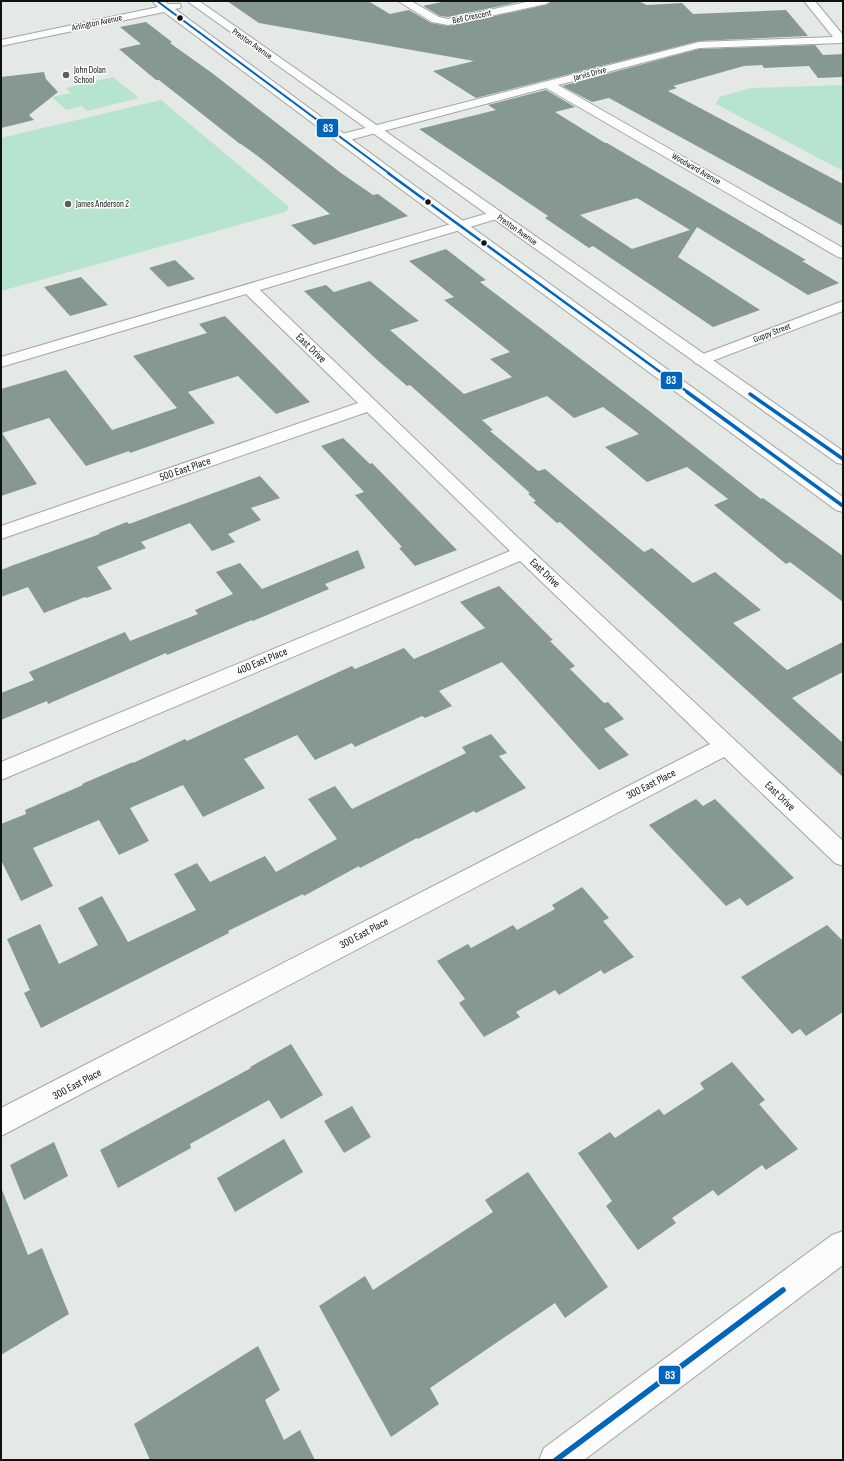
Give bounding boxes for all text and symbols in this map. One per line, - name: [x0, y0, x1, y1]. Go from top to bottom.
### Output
- street label: Bell Crescent: [451, 7, 493, 27]
- street label: Arlington Avenue: [70, 12, 124, 34]
- unlabelled marker: [175, 13, 185, 23]
- street label: Preston Avenue: [230, 26, 275, 62]
- street label: Jarvis Drive: [571, 64, 608, 84]
- place label: John Dolan School: [73, 65, 106, 86]
- marker: John Dolan School: [61, 70, 71, 80]
- line badge: 83: [316, 118, 339, 138]
- text: 83: [323, 122, 333, 135]
- street label: Woodward Avenue: [669, 150, 723, 188]
- unlabelled marker: [423, 197, 433, 207]
- marker: James Anderson 2: [63, 199, 73, 209]
- place label: James Anderson 2: [75, 199, 129, 210]
- street label: Preston Avenue: [495, 212, 540, 248]
- unlabelled marker: [479, 238, 489, 248]
- street label: Guppy Street: [752, 321, 793, 345]
- street label: East Drive: [293, 331, 329, 365]
- line badge: 83: [660, 371, 683, 390]
- text: 83: [666, 374, 676, 387]
- street label: 500 East Place: [158, 454, 212, 484]
- street label: East Drive: [527, 556, 563, 590]
- street label: 400 East Place: [235, 645, 289, 677]
- street label: 300 East Place: [624, 766, 678, 802]
- street label: East Drive: [762, 779, 798, 813]
- street label: 300 East Place: [337, 915, 391, 951]
- street label: 300 East Place: [50, 1066, 104, 1102]
- line badge: 83: [658, 1365, 681, 1385]
- text: 83: [665, 1369, 675, 1382]

